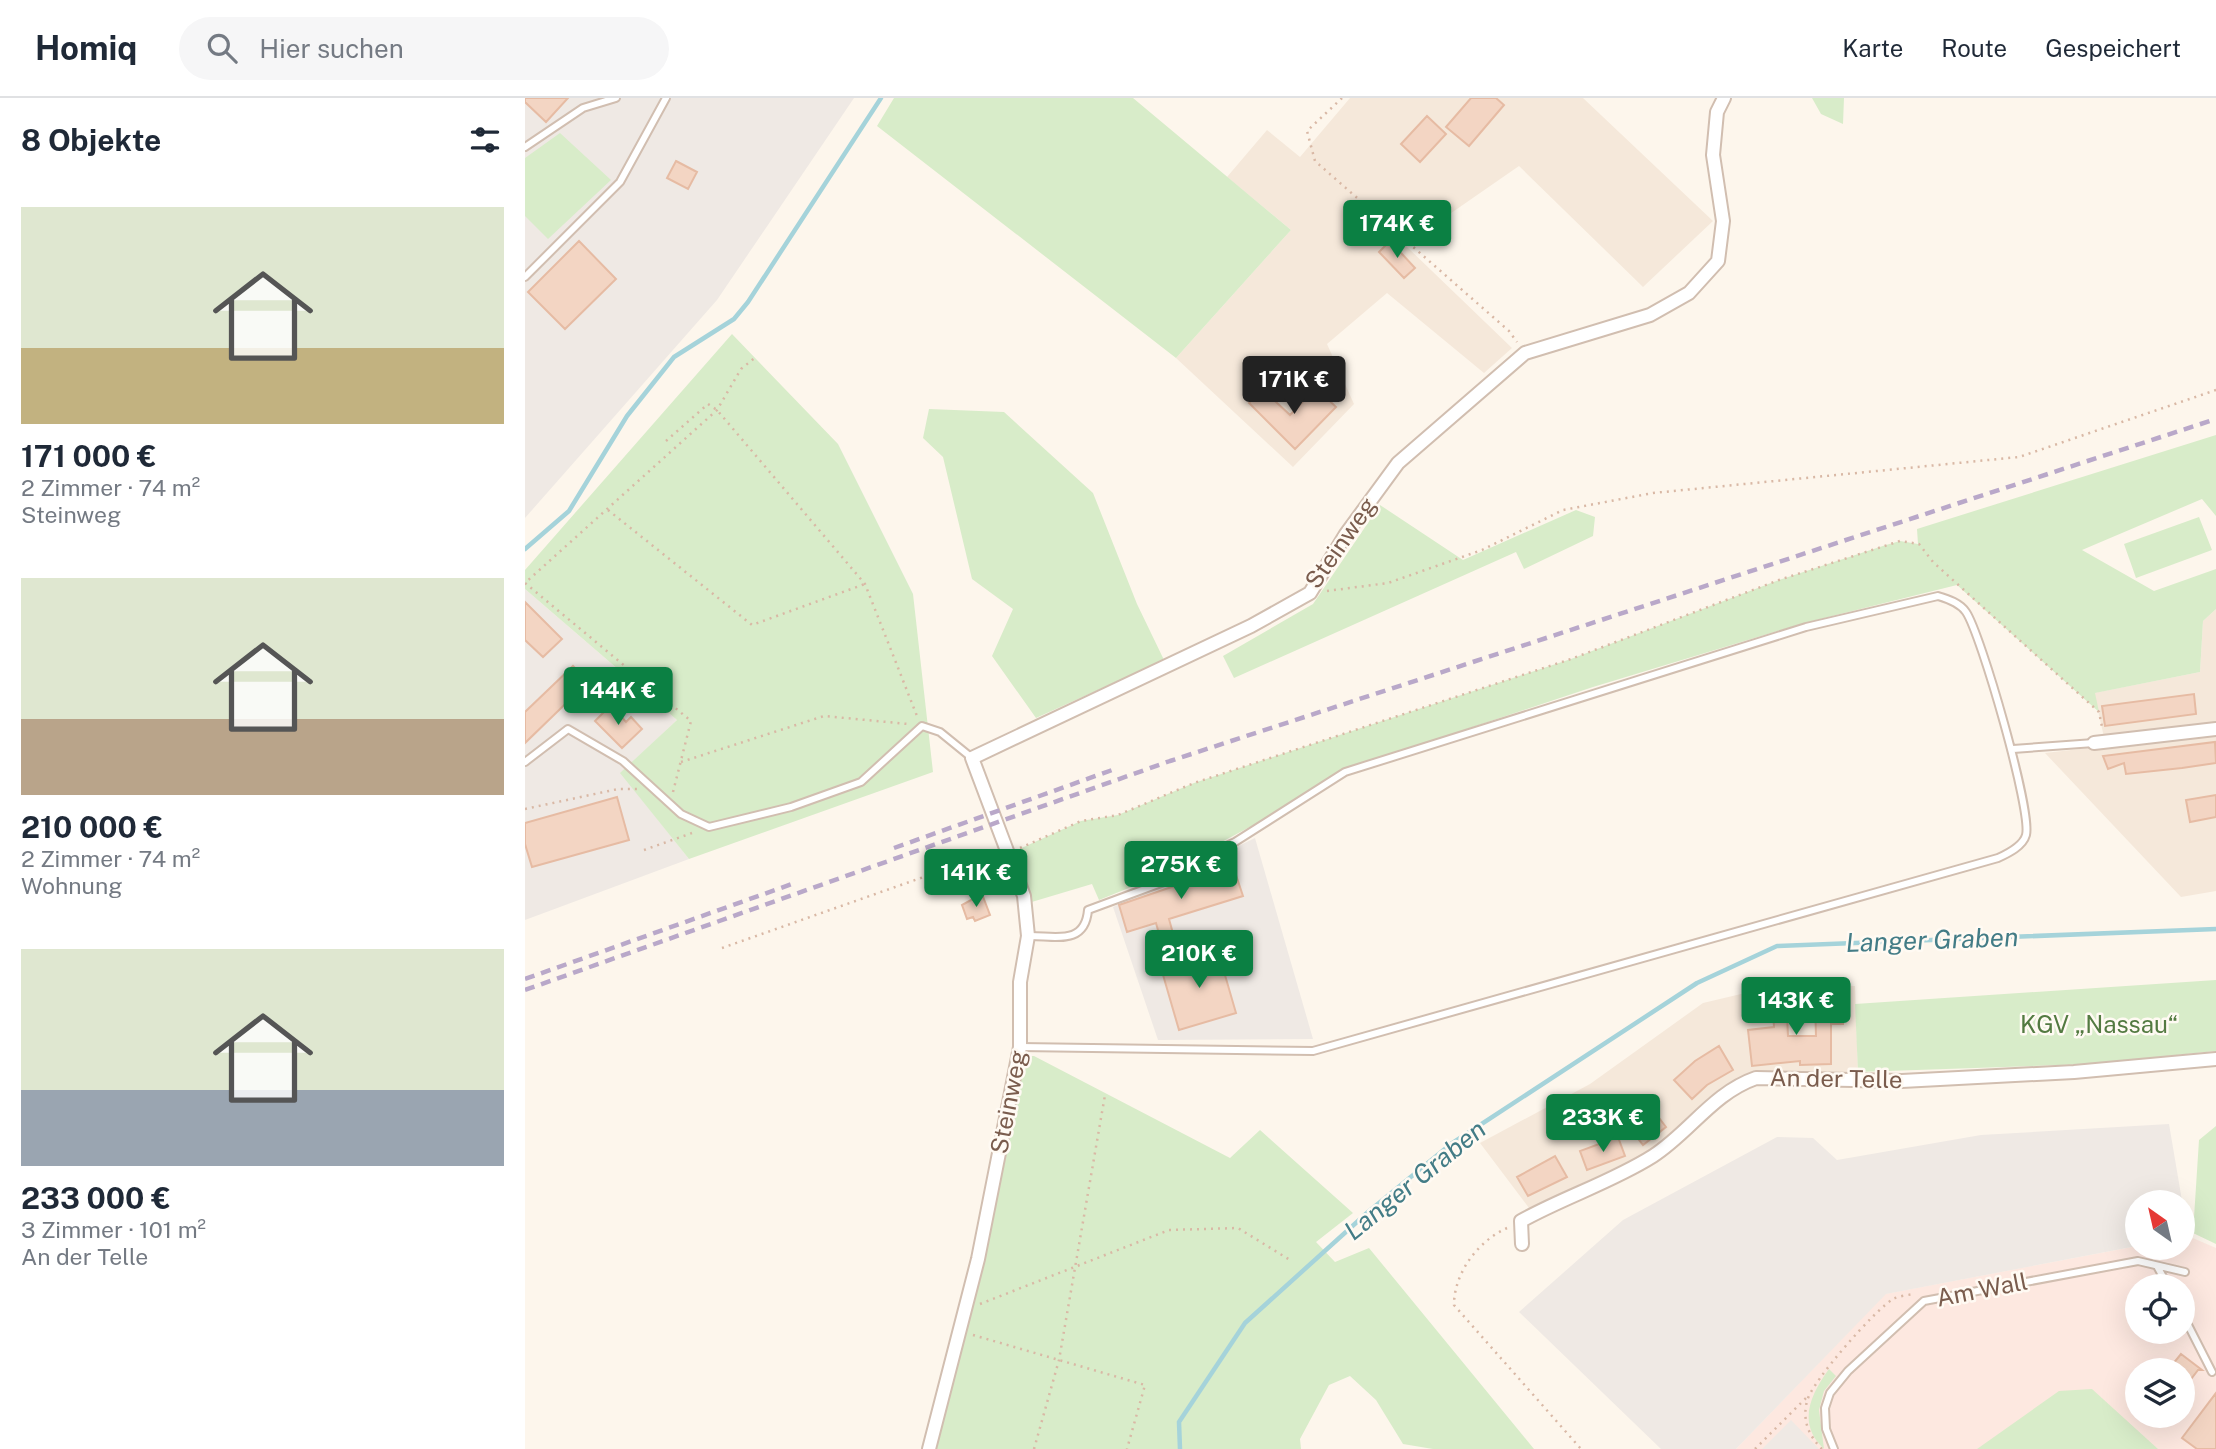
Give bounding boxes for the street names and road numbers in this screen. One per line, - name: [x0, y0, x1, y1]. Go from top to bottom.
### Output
- street label: Steinweg: [1299, 492, 1382, 593]
- street label: Steinweg: [984, 1048, 1032, 1156]
- street label: An der Telle: [1769, 1063, 1903, 1093]
- street label: Am Wall: [1934, 1266, 2030, 1312]

